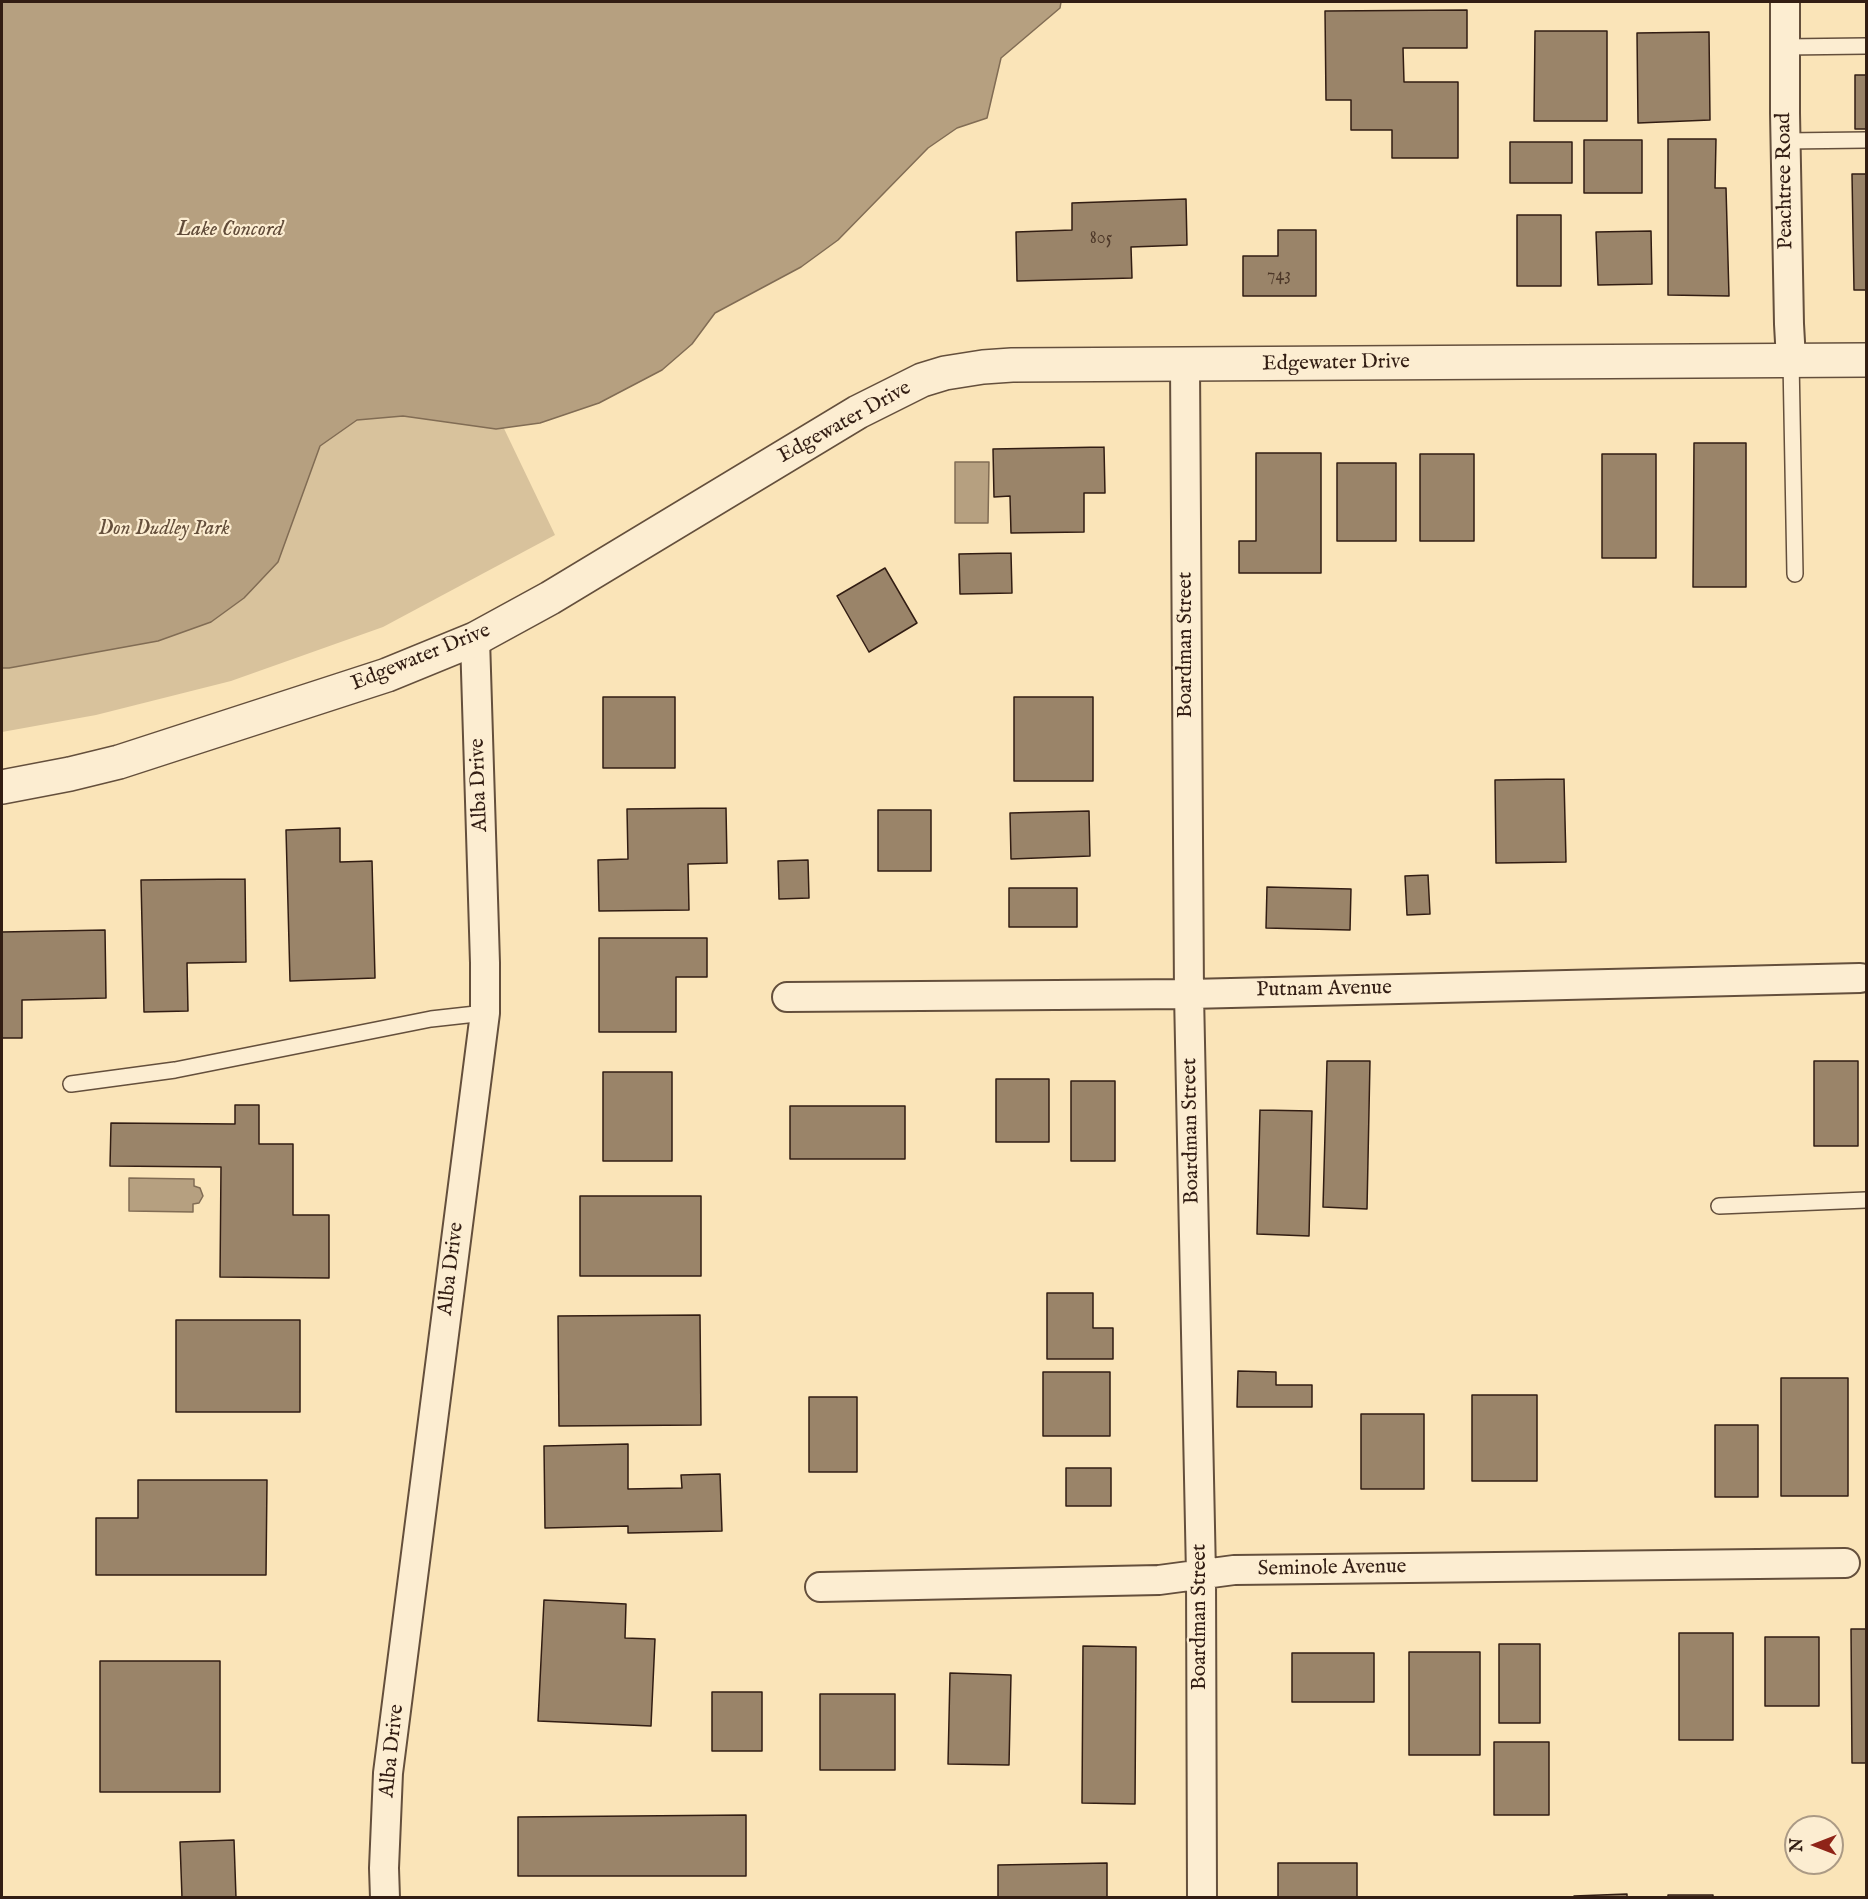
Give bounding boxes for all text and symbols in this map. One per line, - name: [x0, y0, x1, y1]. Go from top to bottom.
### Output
- street label: Peachtree Road: [1772, 112, 1800, 250]
- water label: Lake Concord: [177, 217, 283, 243]
- house number: 805: [1090, 228, 1112, 250]
- house number: 743: [1267, 265, 1291, 287]
- street label: Edgewater Drive: [1262, 350, 1410, 378]
- street label: Edgewater Drive: [774, 376, 916, 470]
- park label: Don Dudley Park: [98, 517, 230, 543]
- street label: Boardman Street: [1174, 572, 1200, 718]
- street label: Edgewater Drive: [348, 619, 494, 697]
- street label: Alba Drive: [466, 738, 494, 832]
- street label: Putnam Avenue: [1256, 976, 1392, 1004]
- street label: Boardman Street: [1178, 1058, 1206, 1204]
- street label: Alba Drive: [434, 1221, 470, 1317]
- street label: Boardman Street: [1188, 1544, 1214, 1690]
- street label: Seminole Avenue: [1257, 1555, 1407, 1583]
- street label: Alba Drive: [376, 1703, 410, 1799]
- north arrow: [1784, 1815, 1844, 1875]
- text: N: [1788, 1838, 1808, 1852]

